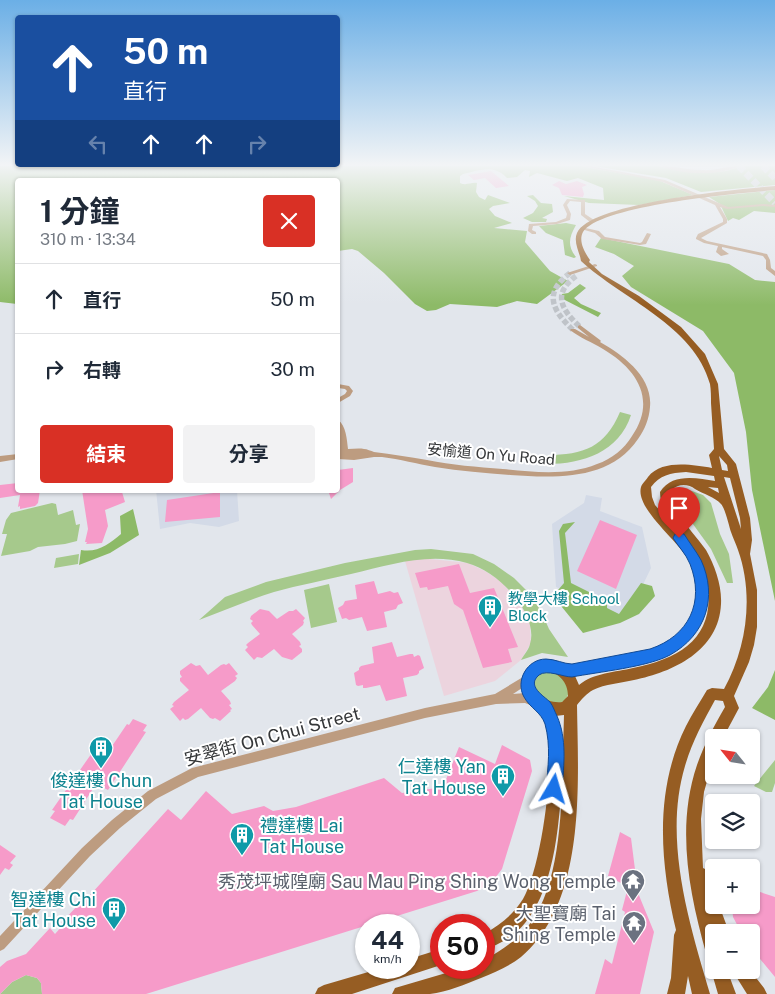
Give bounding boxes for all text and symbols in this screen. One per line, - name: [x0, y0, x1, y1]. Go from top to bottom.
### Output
- text: 50 m: [123, 31, 208, 72]
- icon: ahead: [40, 35, 105, 100]
- text: 直行: [123, 78, 167, 104]
- icon: left: [84, 130, 112, 158]
- icon: ahead: [137, 130, 165, 158]
- icon: ahead: [190, 130, 218, 158]
- icon: right: [243, 130, 271, 158]
- text: 1 分鐘: [40, 193, 120, 229]
- button: close: [263, 195, 315, 247]
- text: 310 m · 13:34: [40, 230, 136, 249]
- icon: ahead: [40, 285, 68, 313]
- text: 50 m: [270, 288, 315, 310]
- text: 直行: [83, 289, 121, 311]
- icon: right: [40, 355, 68, 383]
- text: 30 m: [270, 358, 315, 380]
- text: 右轉: [83, 359, 121, 381]
- button: 結束: [40, 425, 173, 483]
- button: 分享: [183, 425, 315, 483]
- street label: 安愉道 On Yu Road: [426, 440, 556, 468]
- pin: [658, 487, 700, 538]
- icon: arrive: [665, 494, 693, 522]
- place label: 教學大樓 School Block: [508, 590, 620, 624]
- building icon: 教學大樓 School Block: [477, 594, 503, 628]
- street label: 安翠街 On Chui Street: [182, 702, 362, 770]
- north arrow: [705, 729, 760, 784]
- map controls: [705, 729, 760, 979]
- building icon: 俊達樓 Chun Tat House: [88, 735, 114, 769]
- place label: 仁達樓 Yan Tat House: [398, 756, 486, 798]
- position arrow: [527, 762, 579, 814]
- building icon: 仁達樓 Yan Tat House: [490, 763, 516, 797]
- place label: 俊達樓 Chun Tat House: [50, 770, 152, 812]
- button: layers: [705, 794, 760, 849]
- place label: 禮達樓 Lai Tat House: [260, 815, 344, 857]
- building icon: 禮達樓 Lai Tat House: [229, 822, 255, 856]
- button: +: [705, 859, 760, 914]
- temple icon: 秀茂坪城隍廟 Sau Mau Ping Shing Wong Temple: [620, 868, 646, 902]
- place label: 秀茂坪城隍廟 Sau Mau Ping Shing Wong Temple: [218, 871, 616, 892]
- place label: 智達樓 Chi Tat House: [10, 889, 96, 931]
- building icon: 智達樓 Chi Tat House: [101, 896, 127, 930]
- place label: 大聖寶廟 Tai Shing Temple: [502, 903, 616, 945]
- temple icon: 大聖寶廟 Tai Shing Temple: [621, 910, 647, 944]
- speed limit sign: 50: [430, 914, 495, 979]
- button: −: [705, 924, 760, 979]
- text: 44: [371, 925, 404, 955]
- text: km/h: [373, 952, 402, 966]

